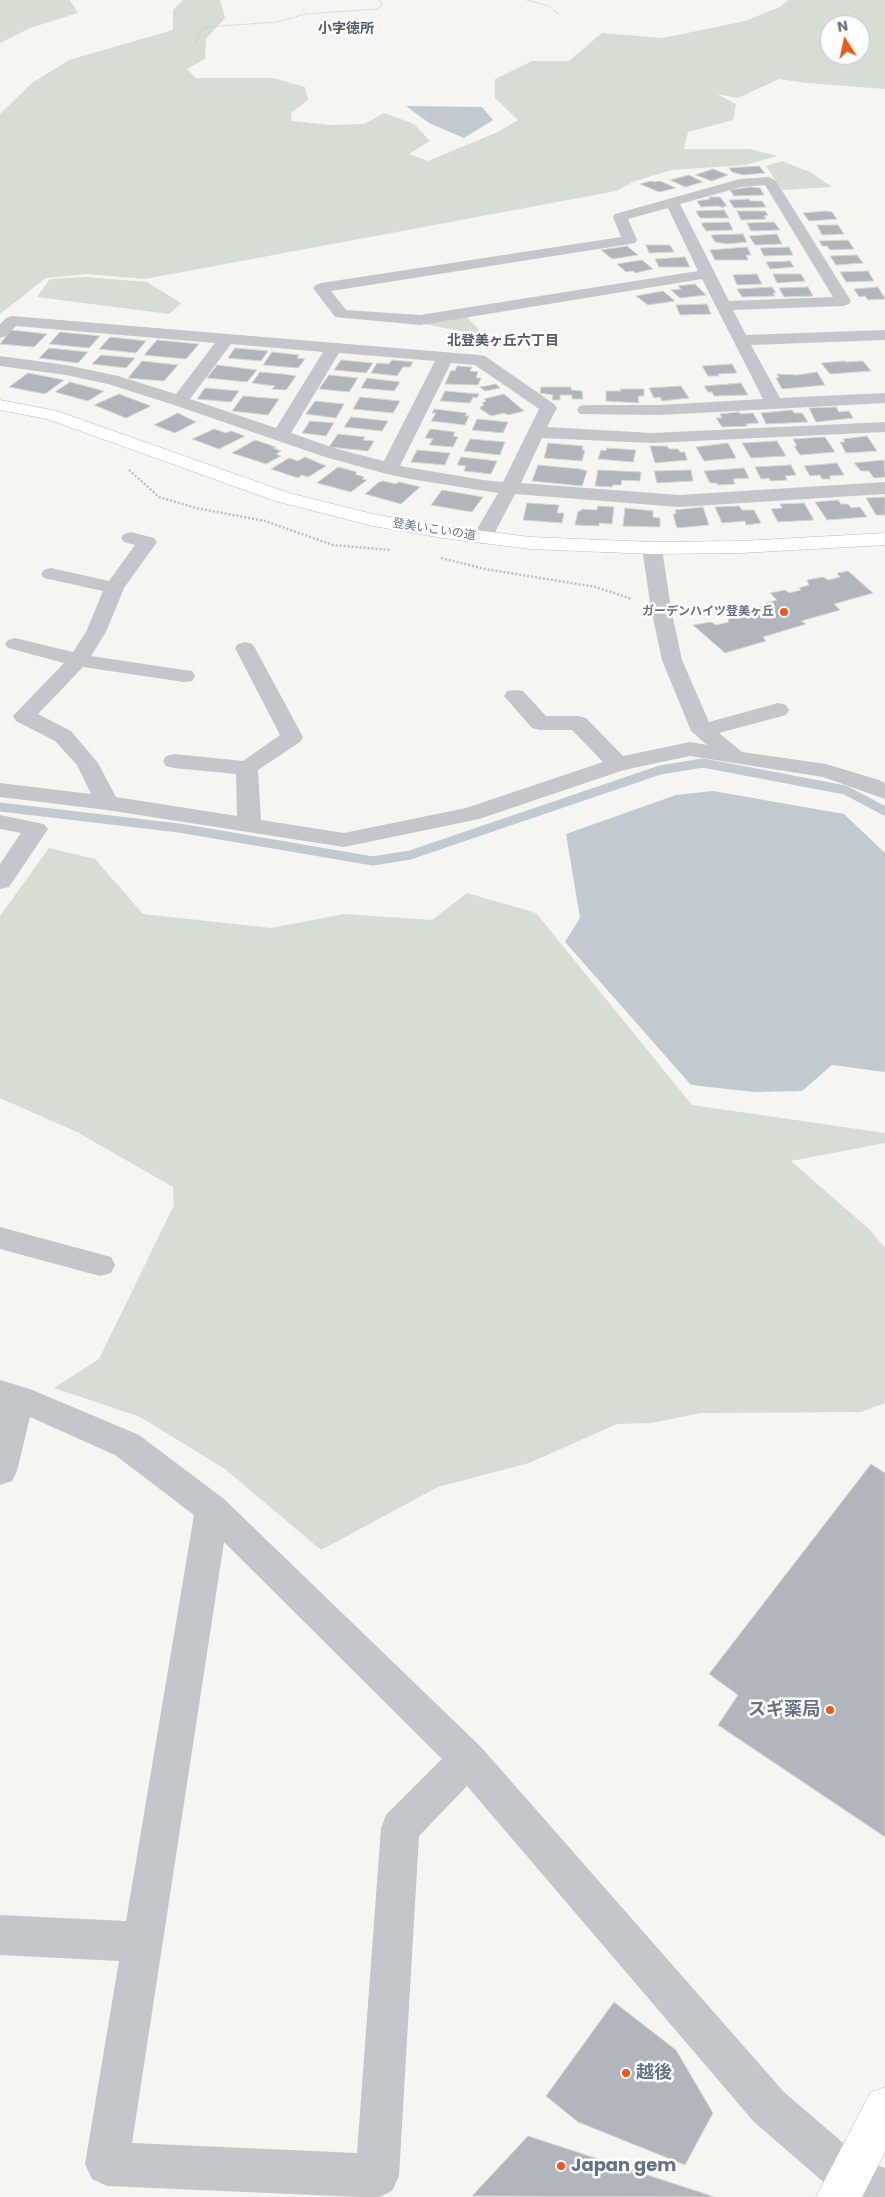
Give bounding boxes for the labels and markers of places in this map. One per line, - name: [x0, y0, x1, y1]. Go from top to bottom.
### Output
- place label: ガーデンハイツ登美ヶ丘: [642, 605, 774, 619]
- marker: ガーデンハイツ登美ヶ丘: [778, 606, 790, 618]
- place label: スギ薬局: [748, 1699, 820, 1721]
- marker: スギ薬局: [824, 1704, 836, 1716]
- place label: 越後: [636, 2062, 672, 2084]
- marker: 越後: [620, 2067, 632, 2079]
- place label: Japan gem: [571, 2155, 676, 2177]
- marker: Japan gem: [555, 2160, 567, 2172]

